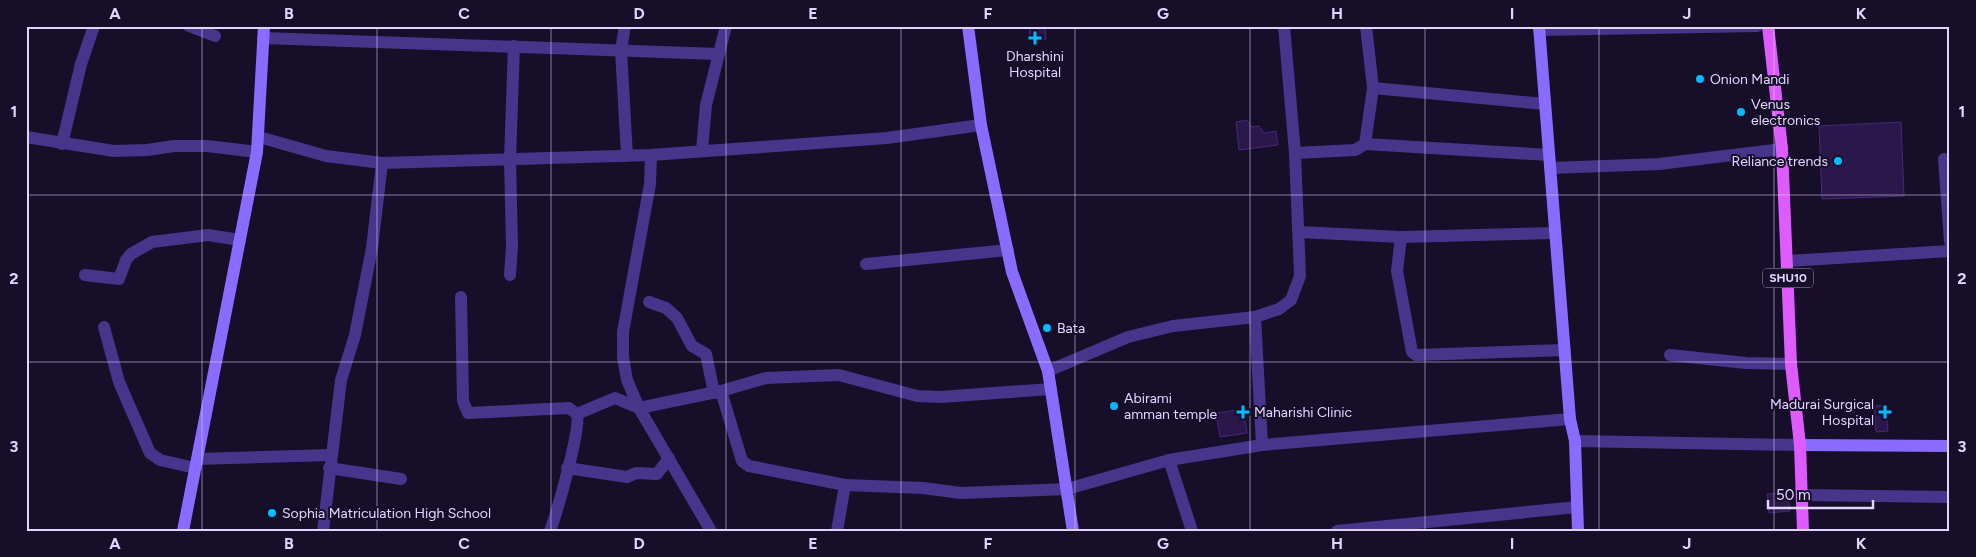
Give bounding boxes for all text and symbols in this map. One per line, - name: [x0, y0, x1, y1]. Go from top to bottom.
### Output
- text: A: [109, 4, 121, 23]
- text: B: [284, 4, 294, 23]
- text: C: [458, 4, 470, 23]
- text: D: [633, 4, 645, 23]
- text: E: [808, 4, 818, 23]
- text: F: [984, 4, 993, 23]
- text: G: [1157, 4, 1169, 23]
- text: H: [1331, 4, 1343, 23]
- text: I: [1510, 4, 1514, 23]
- text: J: [1683, 4, 1691, 23]
- text: K: [1856, 4, 1867, 23]
- marker: Dharshini Hospital: [1028, 31, 1042, 45]
- place label: Dharshini Hospital: [1006, 48, 1064, 81]
- place label: Onion Mandi: [1710, 71, 1790, 88]
- marker: Onion Mandi: [1694, 73, 1706, 85]
- place label: Venus electronics: [1751, 96, 1820, 129]
- text: 1: [11, 102, 17, 121]
- text: 1: [1959, 102, 1965, 121]
- marker: Venus electronics: [1735, 106, 1747, 118]
- place label: Reliance trends: [1731, 153, 1828, 170]
- marker: Reliance trends: [1832, 155, 1844, 167]
- road number: SHU10: [1763, 268, 1813, 288]
- text: 2: [9, 269, 19, 288]
- text: 2: [1957, 269, 1967, 288]
- place label: Bata: [1057, 320, 1085, 337]
- marker: Bata: [1041, 322, 1053, 334]
- place label: Abirami amman temple: [1124, 390, 1218, 423]
- place label: Madurai Surgical Hospital: [1770, 396, 1874, 429]
- marker: Abirami amman temple: [1108, 400, 1120, 412]
- place label: Maharishi Clinic: [1254, 404, 1352, 421]
- marker: Maharishi Clinic: [1236, 405, 1250, 419]
- marker: Madurai Surgical Hospital: [1878, 405, 1892, 419]
- text: 3: [10, 437, 19, 456]
- text: 3: [1958, 437, 1967, 456]
- scale bar: [1768, 477, 1874, 509]
- text: 50 m: [1776, 486, 1811, 504]
- place label: Sophia Matriculation High School: [282, 505, 491, 522]
- marker: Sophia Matriculation High School: [266, 507, 278, 519]
- text: A: [109, 534, 121, 553]
- text: B: [284, 534, 294, 553]
- text: C: [458, 534, 470, 553]
- text: D: [633, 534, 645, 553]
- text: E: [808, 534, 818, 553]
- text: F: [984, 534, 993, 553]
- text: G: [1157, 534, 1169, 553]
- text: H: [1331, 534, 1343, 553]
- text: I: [1510, 534, 1514, 553]
- text: J: [1683, 534, 1691, 553]
- text: K: [1856, 534, 1867, 553]

